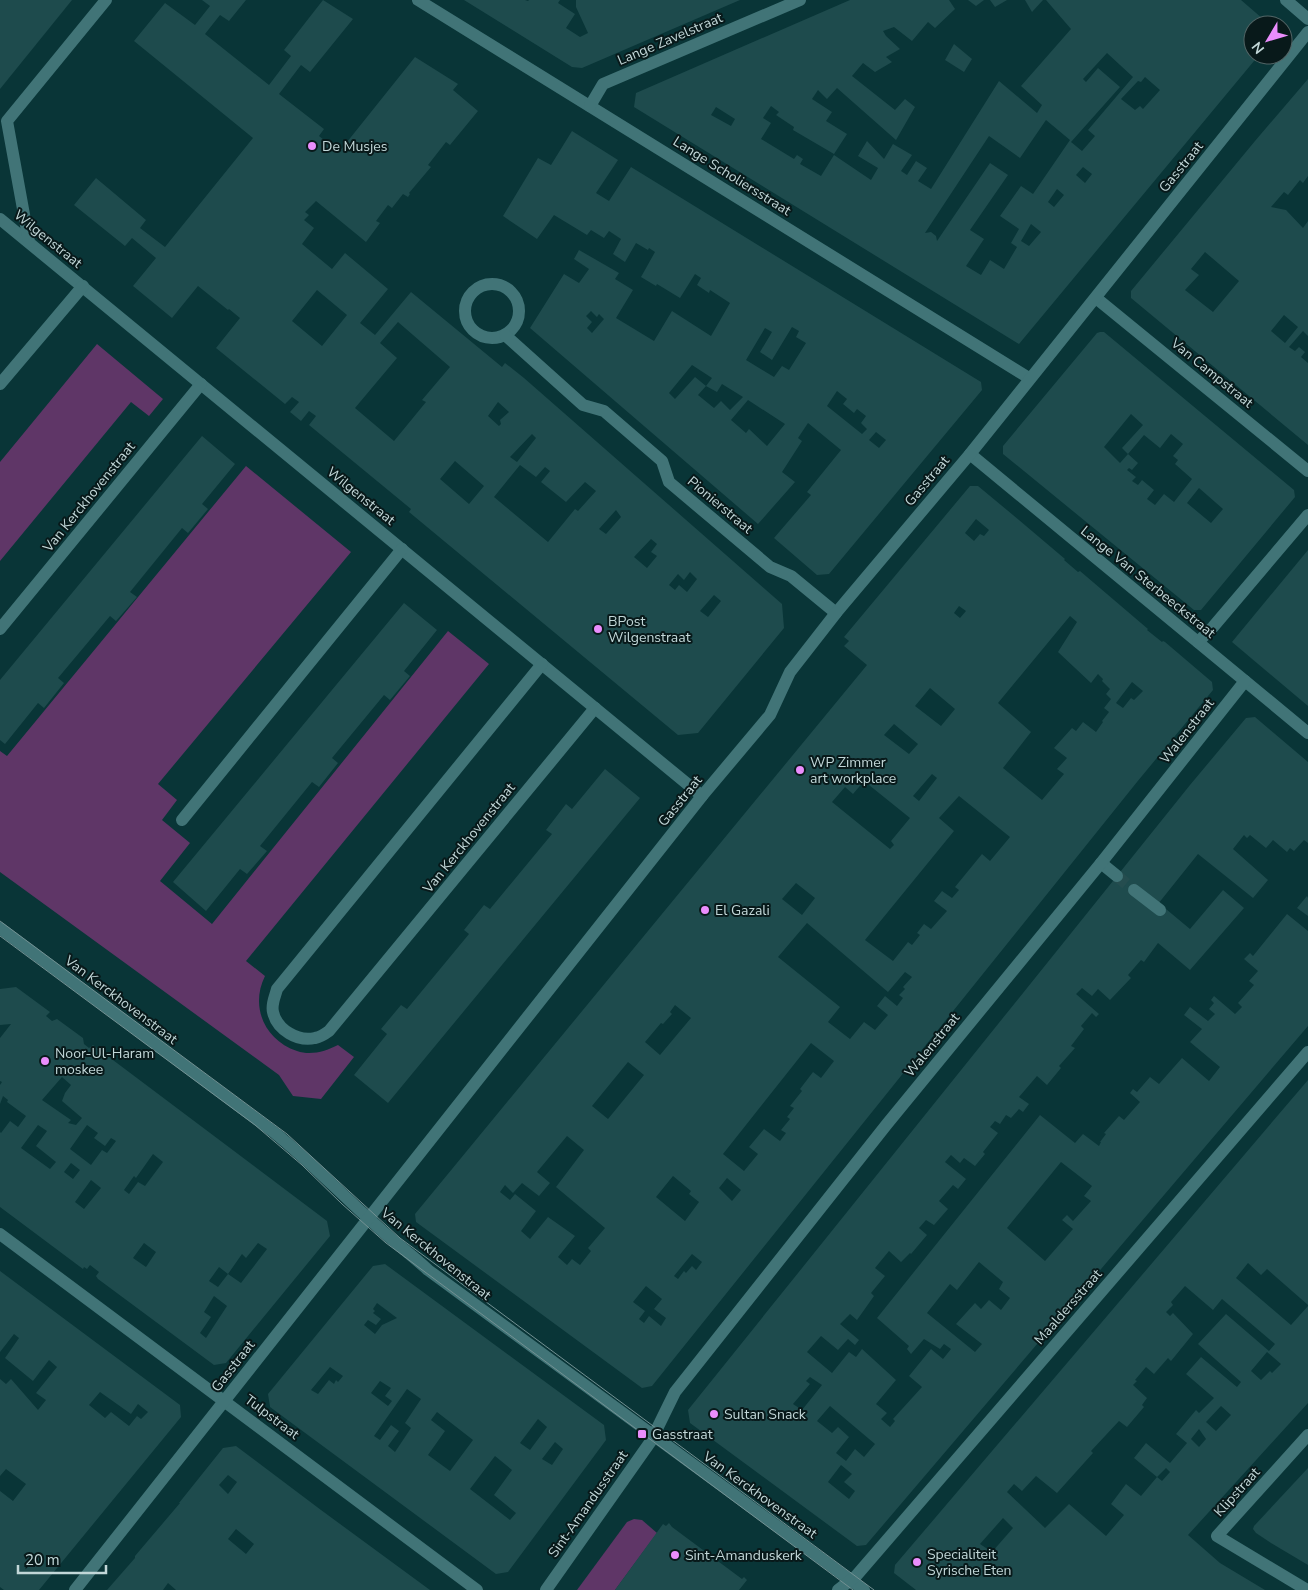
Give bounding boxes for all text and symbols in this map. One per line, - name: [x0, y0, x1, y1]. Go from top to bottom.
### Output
- street label: Lange Zavelstraat: [614, 8, 726, 70]
- north arrow: [1243, 15, 1293, 65]
- text: N: [1247, 38, 1269, 58]
- street label: Lange Scholiersstraat: [669, 132, 795, 220]
- place label: De Musjes: [322, 137, 388, 156]
- street label: Gasstraat: [1155, 137, 1207, 197]
- marker: De Musjes: [306, 140, 318, 152]
- street label: Wilgenstraat: [10, 206, 86, 272]
- street label: Van Campstraat: [1166, 333, 1257, 412]
- street label: Van Kerckhovenstraat: [38, 438, 139, 557]
- street label: Gasstraat: [900, 452, 954, 510]
- street label: Wilgenstraat: [323, 463, 399, 529]
- street label: Pionierstraat: [683, 472, 757, 538]
- street label: Lange Van Sterbeeckstraat: [1077, 522, 1220, 642]
- place label: BPost Wilgenstraat: [608, 612, 691, 647]
- marker: BPost Wilgenstraat: [592, 623, 604, 635]
- street label: Walenstraat: [1156, 694, 1218, 767]
- place label: WP Zimmer art workplace: [810, 753, 896, 788]
- marker: WP Zimmer art workplace: [794, 764, 806, 776]
- street label: Gasstraat: [654, 771, 706, 831]
- street label: Van Kerckhovenstraat: [418, 779, 519, 898]
- place label: El Gazali: [715, 901, 770, 920]
- marker: El Gazali: [699, 904, 711, 916]
- street label: Van Kerckhovenstraat: [60, 951, 181, 1049]
- street label: Walenstraat: [900, 1009, 964, 1081]
- place label: Noor-Ul-Haram moskee: [55, 1044, 154, 1079]
- marker: Noor-Ul-Haram moskee: [39, 1055, 51, 1067]
- street label: Van Kerckhovenstraat: [376, 1203, 495, 1304]
- street label: Maaldersstraat: [1030, 1265, 1106, 1349]
- street label: Gasstraat: [207, 1336, 259, 1396]
- street label: Tulpstraat: [241, 1390, 303, 1444]
- place label: Sultan Snack: [724, 1405, 807, 1424]
- marker: Sultan Snack: [708, 1408, 720, 1420]
- place label: Gasstraat: [652, 1425, 713, 1444]
- marker: Gasstraat: [636, 1428, 648, 1440]
- street label: Sint-Amandusstraat: [544, 1447, 632, 1561]
- street label: Van Kerckhovenstraat: [698, 1447, 821, 1543]
- street label: Klipstraat: [1210, 1463, 1264, 1521]
- scale bar: [18, 1542, 105, 1574]
- place label: Specialiteit Syrische Eten: [927, 1545, 1012, 1580]
- place label: Sint-Amanduskerk: [685, 1546, 803, 1565]
- marker: Sint-Amanduskerk: [669, 1549, 681, 1561]
- text: 20 m: [25, 1550, 60, 1570]
- marker: Specialiteit Syrische Eten: [911, 1556, 923, 1568]

